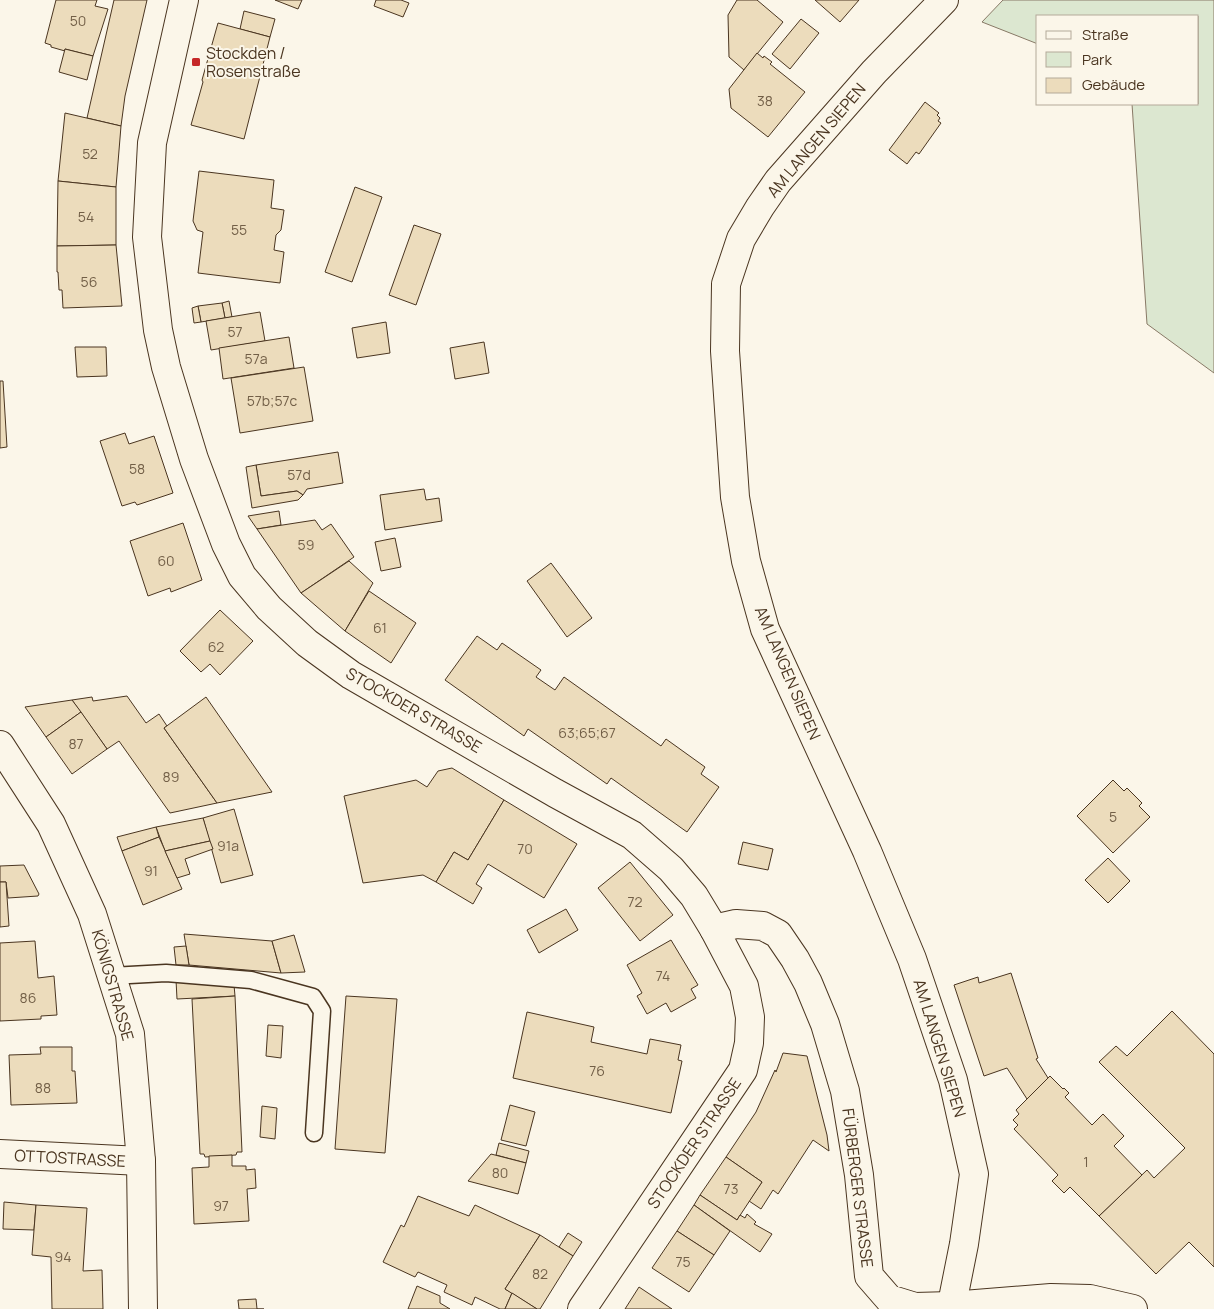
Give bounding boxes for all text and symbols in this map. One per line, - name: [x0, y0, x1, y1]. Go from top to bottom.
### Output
- house number: 50: [70, 11, 86, 30]
- legend: [1036, 15, 1199, 105]
- text: Straße: [1082, 24, 1129, 45]
- place label: Stockden / Rosenstraße: [206, 42, 301, 82]
- text: Park: [1082, 49, 1112, 70]
- marker: Stockden / Rosenstraße: [190, 56, 202, 68]
- text: Gebäude: [1082, 74, 1145, 95]
- street label: AM LANGEN SIEPEN: [762, 78, 870, 202]
- house number: 38: [757, 91, 773, 110]
- house number: 52: [82, 144, 98, 163]
- house number: 54: [78, 207, 94, 226]
- house number: 55: [231, 220, 247, 239]
- house number: 56: [81, 272, 97, 291]
- house number: 57: [227, 322, 243, 341]
- house number: 57a: [245, 349, 267, 368]
- house number: 57b;57c: [247, 391, 298, 410]
- house number: 58: [129, 459, 145, 478]
- house number: 57d: [287, 465, 311, 484]
- house number: 59: [298, 535, 314, 554]
- house number: 60: [157, 551, 175, 570]
- street label: AM LANGEN SIEPEN: [750, 603, 826, 743]
- house number: 61: [373, 618, 387, 637]
- house number: 62: [208, 637, 224, 656]
- street label: STOCKDER STRASSE: [342, 662, 486, 758]
- house number: 63;65;67: [558, 723, 616, 742]
- house number: 87: [68, 734, 84, 753]
- house number: 89: [163, 767, 179, 786]
- house number: 5: [1109, 807, 1117, 826]
- house number: 91a: [217, 836, 239, 855]
- house number: 70: [517, 839, 533, 858]
- house number: 91: [144, 861, 158, 880]
- house number: 72: [627, 892, 643, 911]
- street label: KÖNIGSTRASSE: [87, 927, 139, 1043]
- house number: 74: [656, 966, 670, 985]
- street label: AM LANGEN SIEPEN: [909, 976, 971, 1120]
- house number: 86: [20, 988, 36, 1007]
- house number: 76: [589, 1061, 605, 1080]
- street label: STOCKDER STRASSE: [642, 1073, 746, 1213]
- house number: 88: [35, 1078, 51, 1097]
- street label: FÜRBERGER STRASSE: [837, 1107, 879, 1269]
- street label: OTTOSTRASSE: [14, 1144, 126, 1172]
- house number: 1: [1083, 1152, 1089, 1171]
- house number: 80: [492, 1163, 508, 1182]
- house number: 73: [724, 1179, 738, 1198]
- house number: 97: [213, 1196, 229, 1215]
- house number: 94: [55, 1247, 71, 1266]
- house number: 75: [675, 1252, 691, 1271]
- house number: 82: [532, 1264, 548, 1283]

